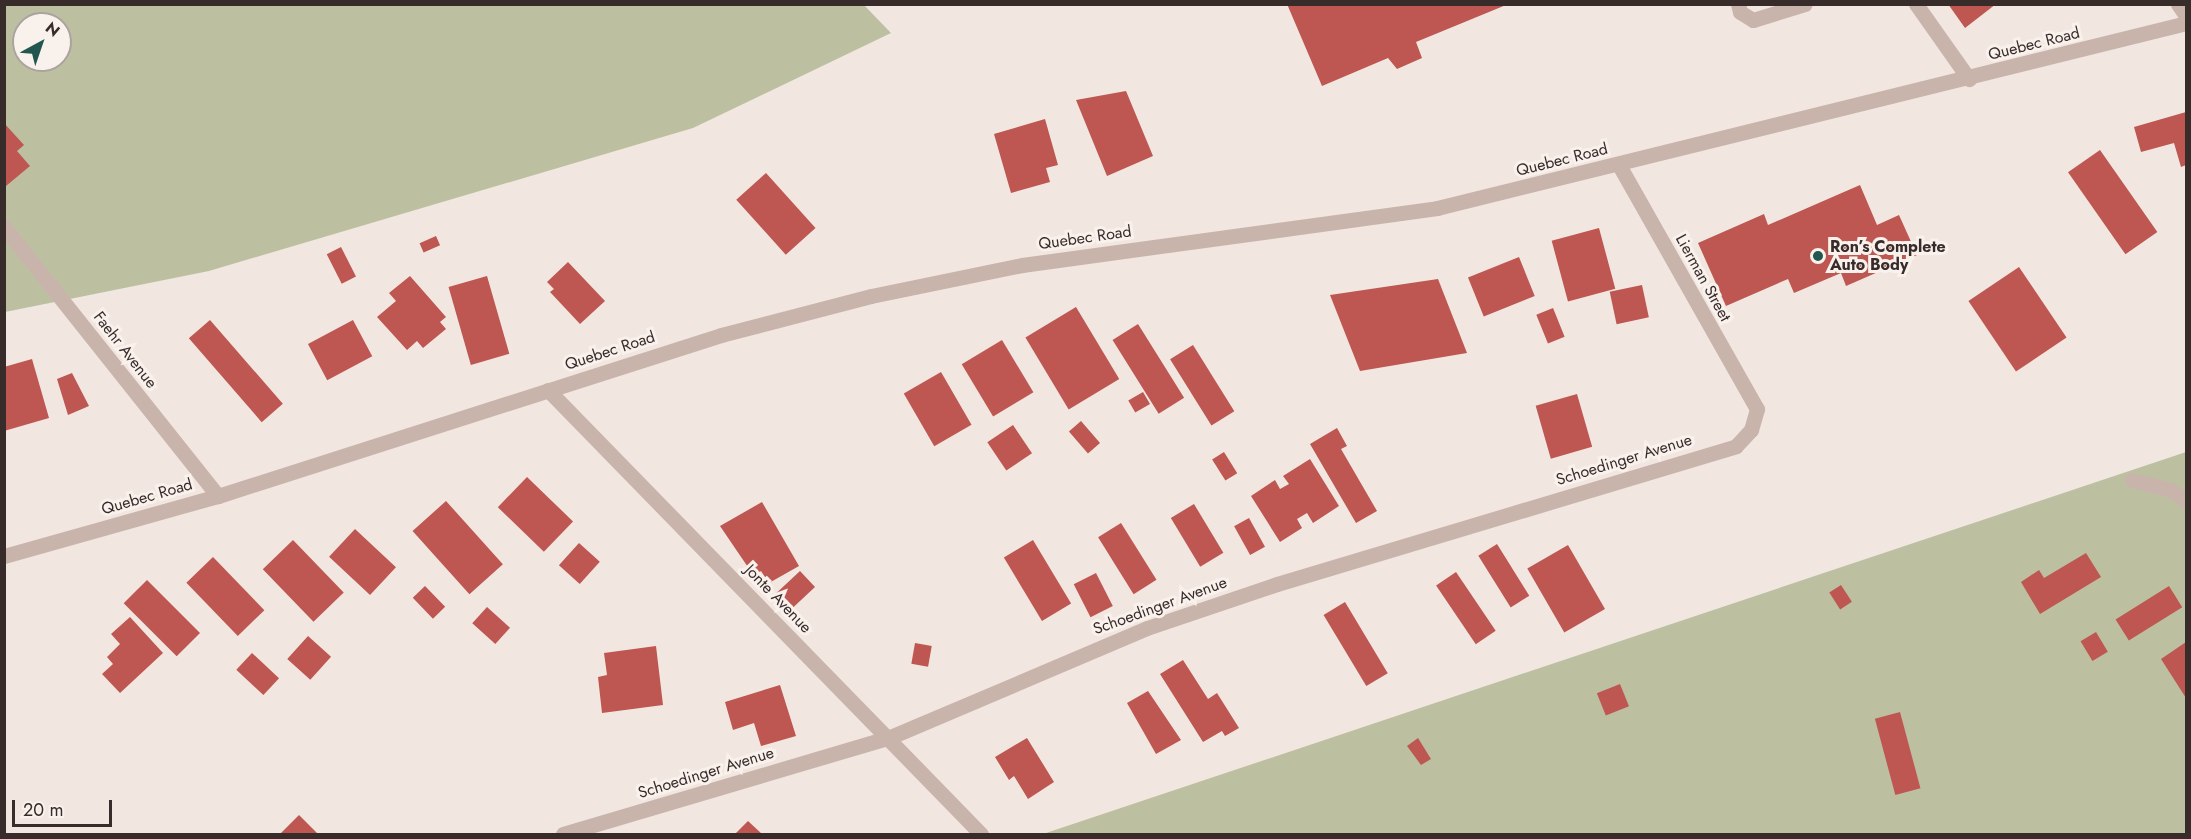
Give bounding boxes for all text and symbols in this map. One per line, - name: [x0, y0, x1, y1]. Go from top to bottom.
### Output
- north arrow: [12, 12, 72, 72]
- text: N: [40, 16, 65, 42]
- street label: Quebec Road: [1986, 23, 2082, 65]
- street label: Quebec Road: [1514, 139, 1610, 181]
- street label: Quebec Road: [1037, 222, 1133, 254]
- street label: Lierman Street: [1671, 231, 1735, 325]
- place label: Ron’s Complete Auto Body: [1830, 237, 1946, 275]
- marker: Ron’s Complete Auto Body: [1811, 249, 1825, 263]
- street label: Faehr Avenue: [89, 308, 161, 392]
- street label: Quebec Road: [563, 327, 657, 375]
- street label: Schoedinger Avenue: [1554, 430, 1694, 490]
- street label: Quebec Road: [99, 475, 195, 519]
- street label: Jonte Avenue: [741, 561, 815, 637]
- street label: Schoedinger Avenue: [1090, 573, 1230, 639]
- street label: Schoedinger Avenue: [636, 743, 776, 803]
- scale bar: [15, 788, 116, 826]
- text: 20 m: [23, 797, 63, 823]

